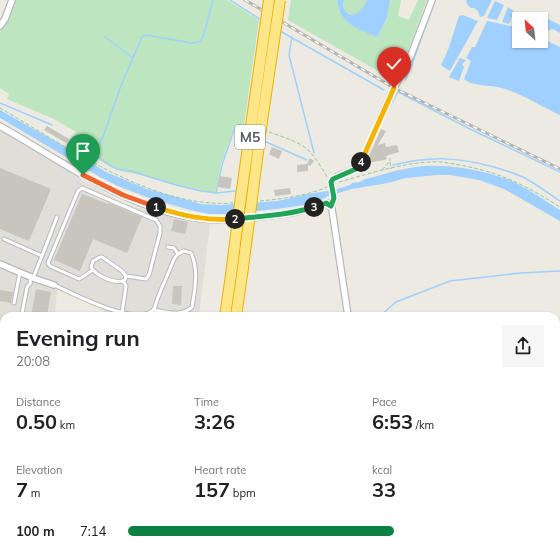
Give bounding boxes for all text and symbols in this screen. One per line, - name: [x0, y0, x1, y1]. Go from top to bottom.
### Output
- north arrow: [512, 12, 548, 48]
- map controls: [512, 12, 548, 48]
- pin: [377, 47, 411, 88]
- icon: check: [383, 53, 405, 75]
- road number: M5: [235, 125, 265, 149]
- pin: [66, 134, 100, 175]
- icon: arrive: [72, 140, 94, 162]
- pin: 4: [351, 152, 371, 172]
- text: 4: [358, 155, 364, 169]
- pin: 1: [146, 197, 166, 217]
- pin: 3: [304, 197, 324, 217]
- text: 1: [153, 200, 159, 214]
- text: 3: [311, 200, 317, 214]
- pin: 2: [225, 209, 245, 229]
- text: 2: [232, 212, 238, 226]
- text: Evening run: [16, 324, 140, 352]
- button: share: [502, 325, 544, 367]
- text: 20:08: [16, 353, 50, 369]
- text: Distance: [16, 395, 60, 409]
- text: Time: [194, 395, 219, 409]
- text: Pace: [372, 395, 397, 409]
- text: 0.50: [16, 409, 57, 434]
- text: 3:26: [194, 409, 235, 434]
- text: 6:53: [372, 409, 413, 434]
- text: km: [57, 418, 75, 432]
- text: /km: [413, 418, 434, 432]
- text: Elevation: [16, 463, 63, 477]
- text: Heart rate: [194, 463, 246, 477]
- text: kcal: [372, 463, 392, 477]
- text: 7: [16, 477, 28, 502]
- text: 157: [194, 477, 230, 502]
- text: 33: [372, 477, 396, 502]
- text: m: [28, 486, 41, 500]
- text: bpm: [230, 486, 256, 500]
- text: 100 m: [16, 523, 55, 539]
- text: 7:14: [80, 523, 106, 539]

